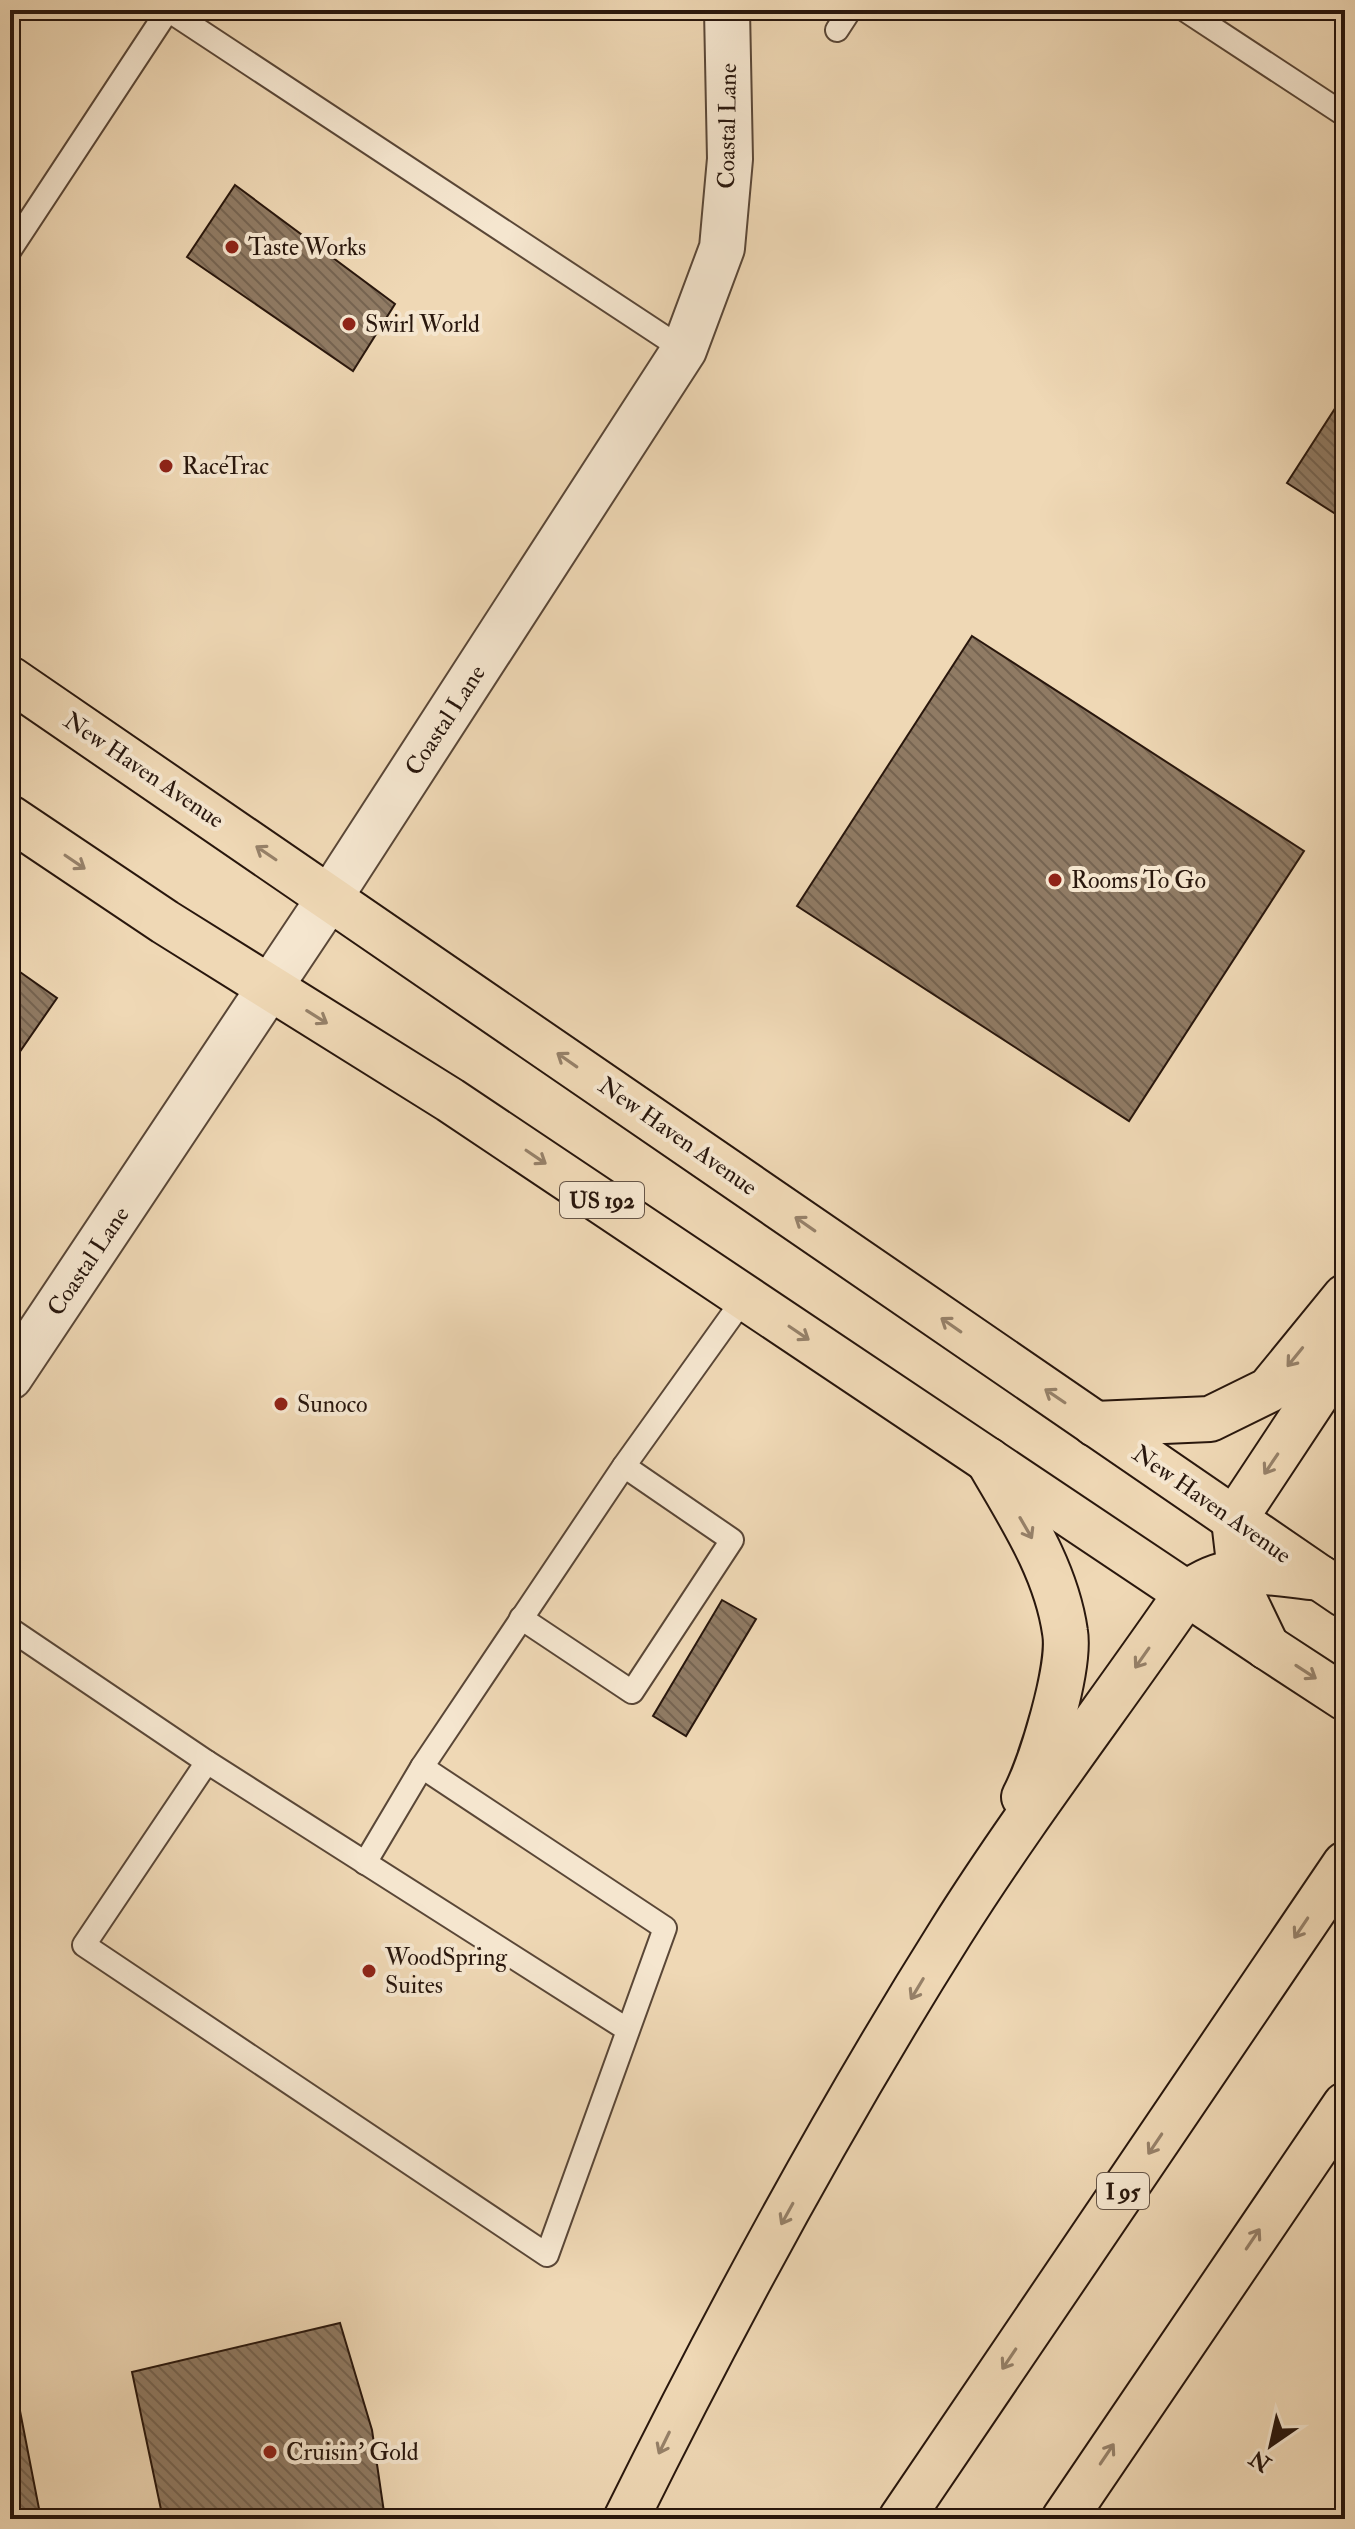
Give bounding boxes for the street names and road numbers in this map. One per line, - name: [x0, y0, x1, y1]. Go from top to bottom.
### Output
- street label: Coastal Lane: [711, 63, 744, 189]
- street label: Coastal Lane: [398, 659, 493, 781]
- street label: New Haven Avenue: [58, 705, 230, 836]
- street label: New Haven Avenue: [592, 1070, 763, 1203]
- road number: US 192: [560, 1182, 644, 1218]
- street label: Coastal Lane: [40, 1200, 136, 1322]
- street label: New Haven Avenue: [1126, 1438, 1297, 1571]
- road number: I 95: [1097, 2173, 1149, 2209]

